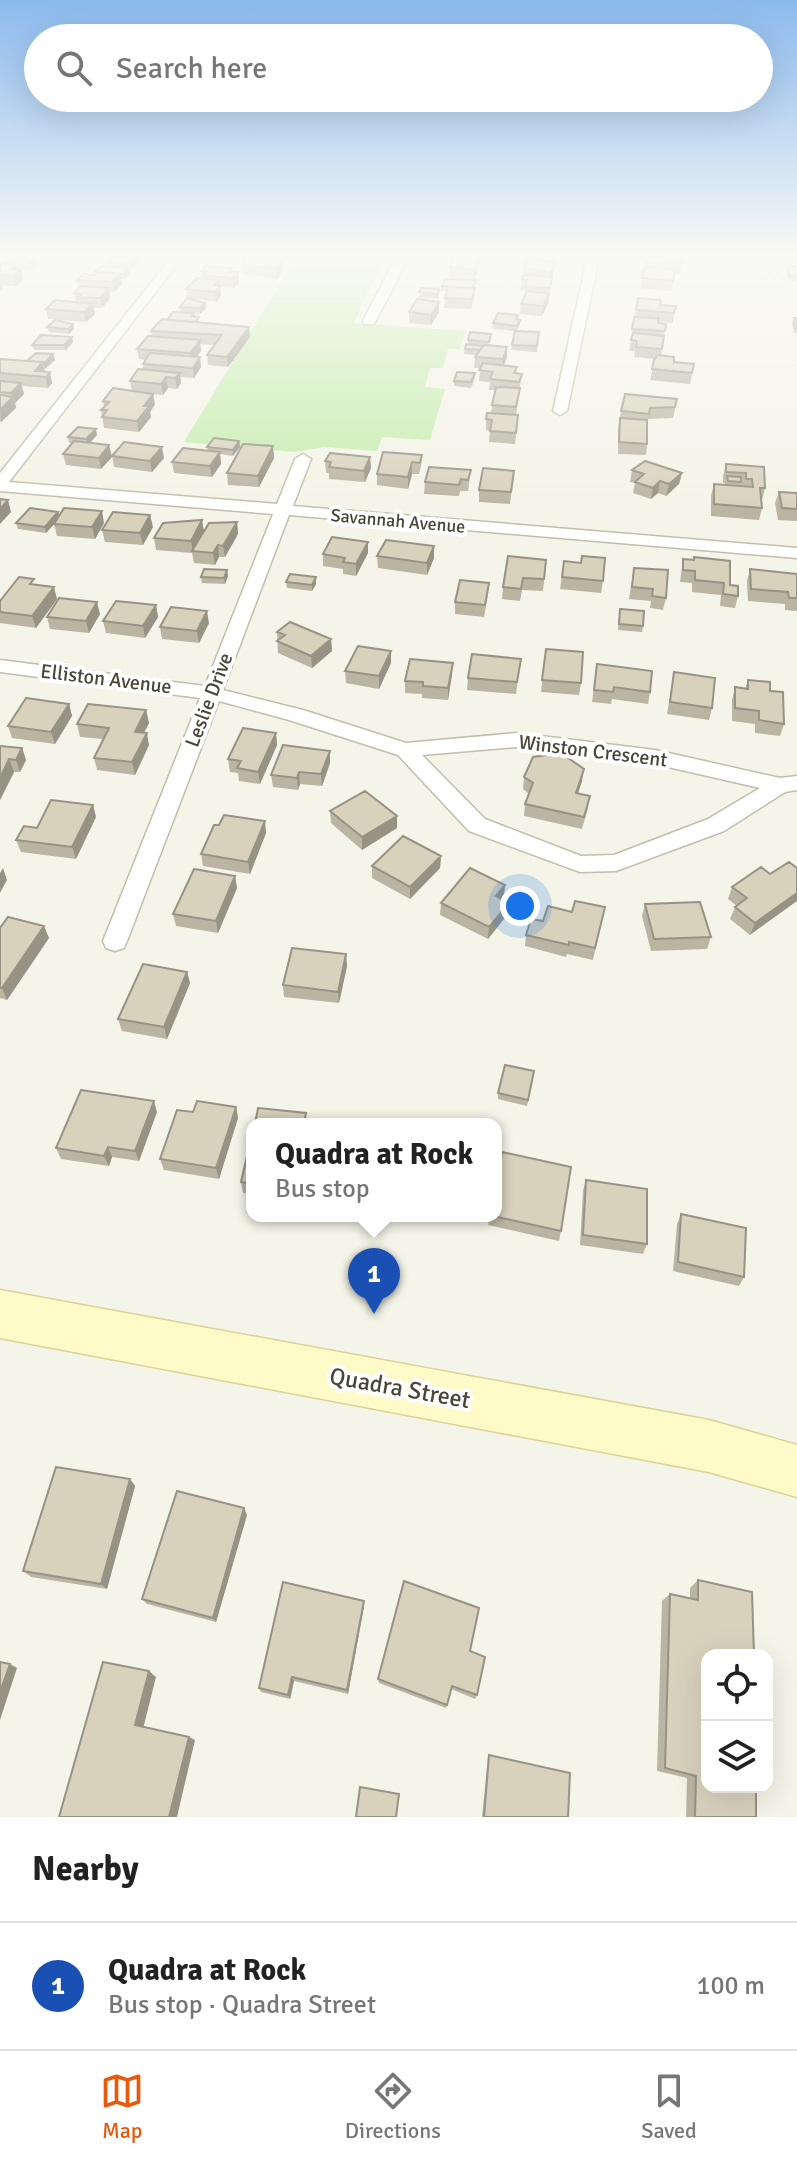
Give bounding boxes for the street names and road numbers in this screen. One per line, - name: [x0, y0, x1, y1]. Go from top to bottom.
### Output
- street label: Savannah Avenue: [330, 504, 466, 538]
- street label: Leslie Drive: [180, 649, 238, 751]
- street label: Elliston Avenue: [39, 659, 173, 699]
- street label: Winston Crescent: [517, 729, 669, 773]
- street label: Quadra Street: [327, 1361, 473, 1415]

